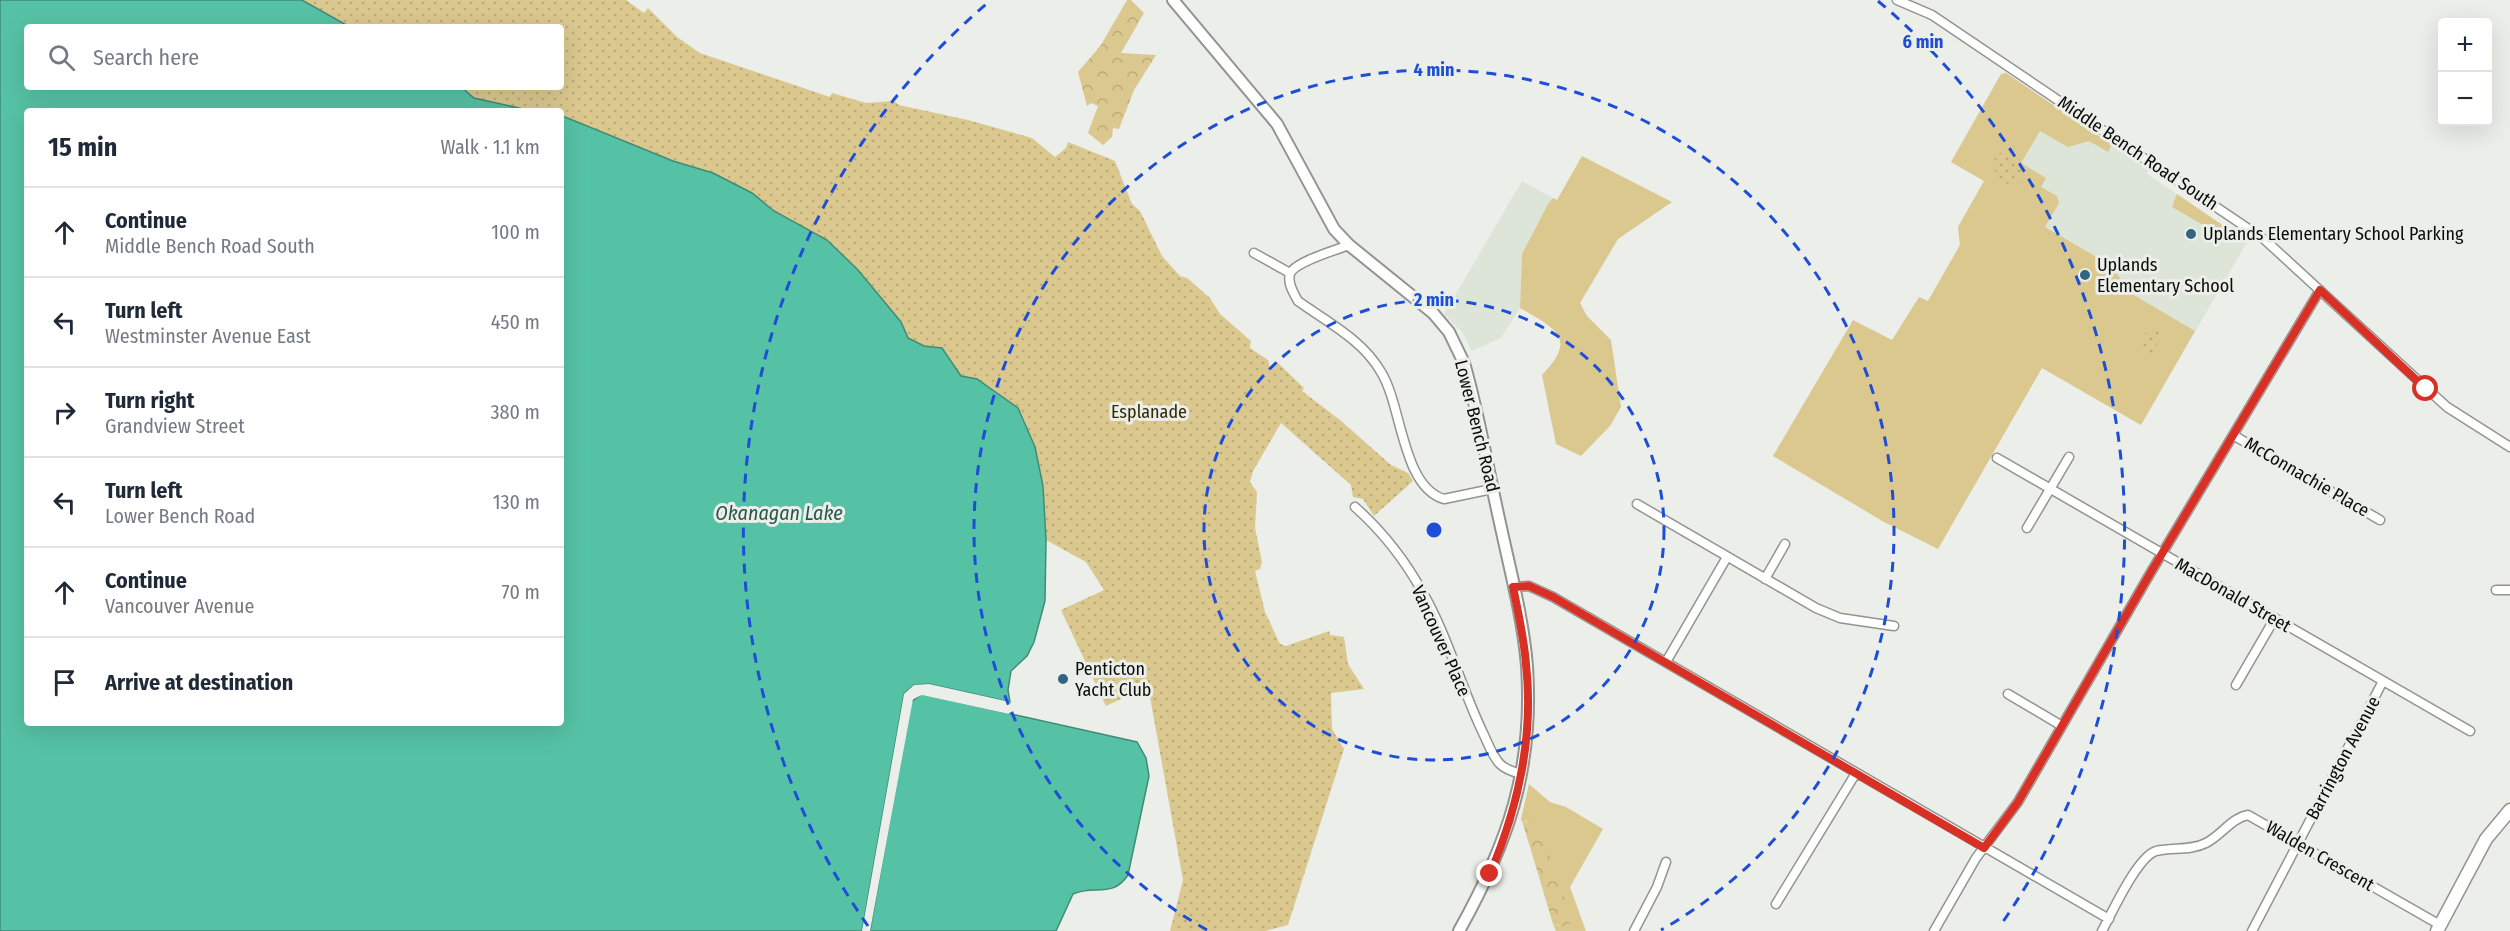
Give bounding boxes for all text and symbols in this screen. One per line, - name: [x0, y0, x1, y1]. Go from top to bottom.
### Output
- map controls: [2438, 18, 2492, 126]
- button: +: [2438, 18, 2492, 72]
- search box: [24, 24, 564, 90]
- text: 6 min: [1903, 31, 1944, 53]
- icon: search: [45, 41, 78, 74]
- text: Search here: [93, 44, 199, 71]
- text: 4 min: [1414, 59, 1454, 81]
- button: −: [2438, 72, 2492, 126]
- street label: Middle Bench Road South: [2054, 91, 2222, 215]
- text: 15 min: [48, 132, 117, 163]
- text: Walk · 1.1 km: [441, 135, 540, 159]
- text: Continue: [105, 207, 187, 234]
- icon: ahead: [48, 216, 81, 249]
- text: 100 m: [491, 220, 540, 244]
- place label: Uplands Elementary School Parking: [2203, 223, 2464, 245]
- marker: Uplands Elementary School Parking: [2184, 227, 2198, 241]
- text: Middle Bench Road South: [105, 234, 315, 258]
- place label: Uplands Elementary School: [2097, 254, 2234, 297]
- marker: Uplands Elementary School: [2078, 268, 2092, 282]
- text: 2 min: [1413, 289, 1454, 311]
- text: Turn left: [105, 297, 183, 324]
- icon: left: [48, 306, 81, 339]
- text: 450 m: [491, 310, 540, 334]
- text: Westminster Avenue East: [105, 324, 311, 348]
- street label: Lower Bench Road: [1450, 358, 1504, 494]
- route start: [2412, 375, 2438, 401]
- text: Turn right: [105, 387, 194, 414]
- icon: right: [48, 396, 81, 429]
- text: 380 m: [490, 400, 540, 424]
- park label: Esplanade: [1111, 401, 1187, 423]
- text: Grandview Street: [105, 414, 245, 438]
- street label: McConnachie Place: [2241, 432, 2373, 522]
- text: Turn left: [105, 477, 183, 504]
- icon: left: [48, 486, 81, 519]
- text: 130 m: [493, 490, 540, 514]
- water label: Okanagan Lake: [715, 501, 843, 525]
- text: Lower Bench Road: [105, 504, 255, 528]
- centre of rings: [1424, 520, 1444, 540]
- street label: MacDonald Street: [2171, 553, 2295, 637]
- text: Continue: [105, 567, 187, 594]
- icon: ahead: [48, 576, 81, 609]
- text: 70 m: [502, 580, 540, 604]
- street label: Vancouver Place: [1407, 582, 1475, 700]
- text: Vancouver Avenue: [105, 594, 254, 618]
- place label: Penticton Yacht Club: [1075, 658, 1151, 701]
- icon: arrive: [48, 666, 81, 699]
- text: Arrive at destination: [105, 669, 293, 696]
- marker: Penticton Yacht Club: [1056, 672, 1070, 686]
- street label: Barrington Avenue: [2301, 692, 2385, 823]
- street label: Walden Crescent: [2262, 816, 2378, 896]
- route end: [1476, 860, 1502, 886]

